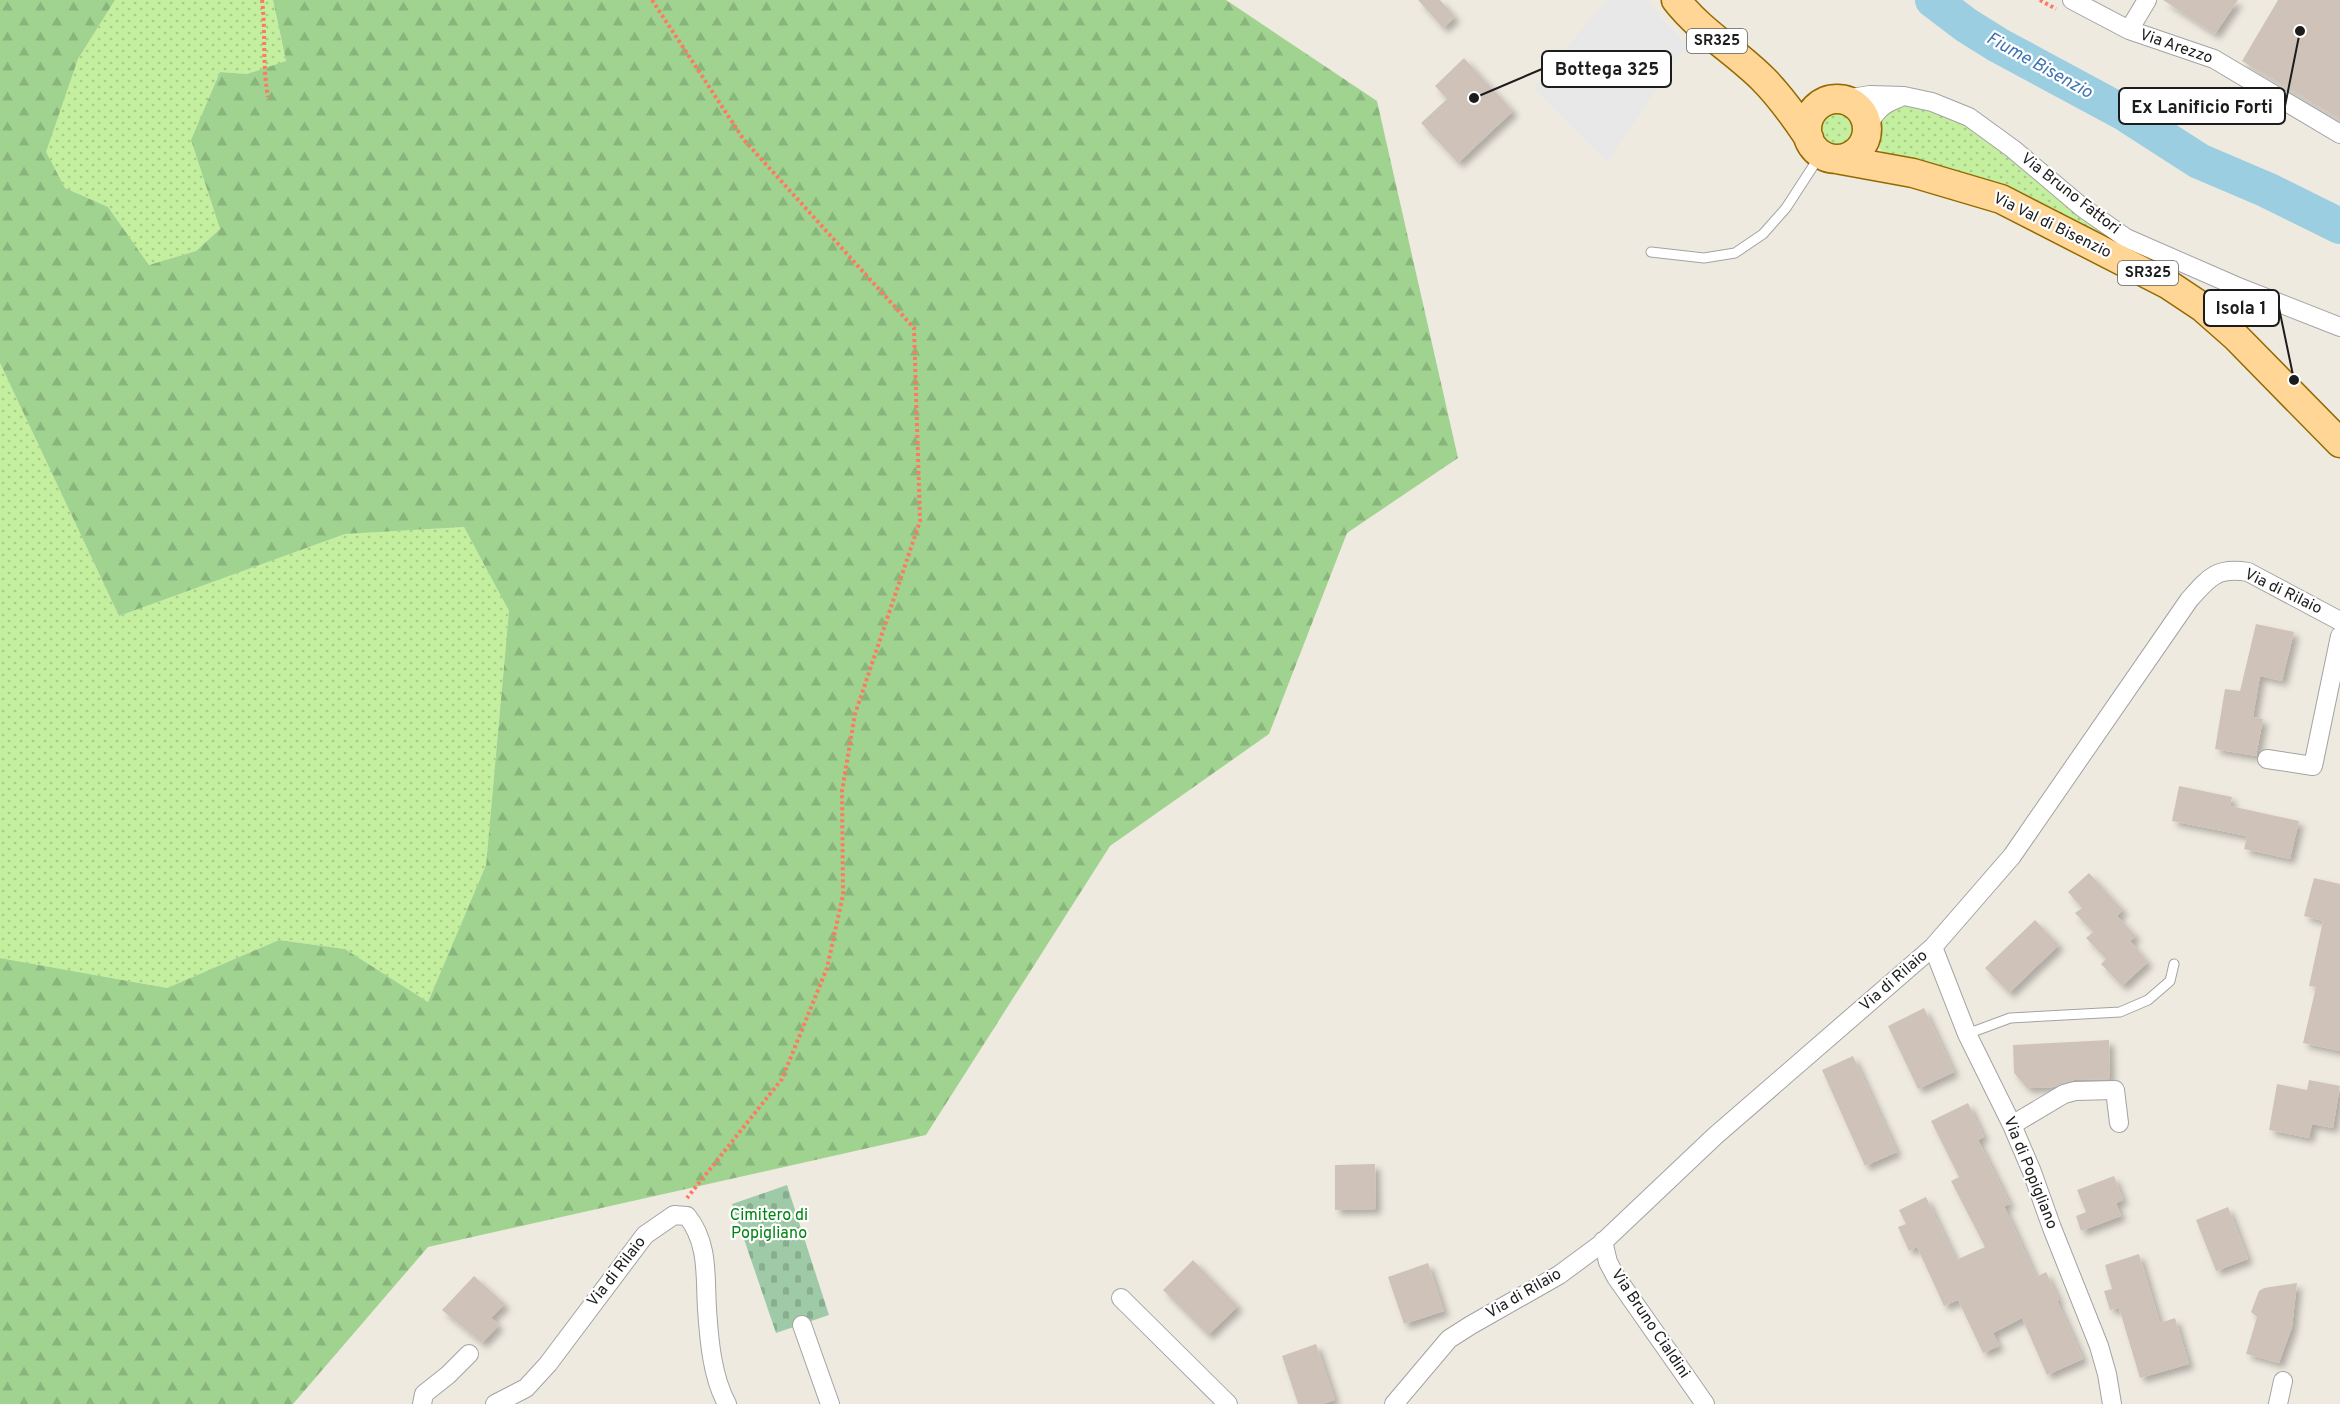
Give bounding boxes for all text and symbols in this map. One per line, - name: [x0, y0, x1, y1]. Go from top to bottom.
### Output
- street label: Via Arezzo: [2137, 25, 2215, 69]
- water label: Fiume Bisenzio: [1982, 27, 2096, 105]
- road number: SR325: [1687, 29, 1747, 53]
- callout: Bottega 325: [1542, 51, 1671, 87]
- text: Bottega 325: [1555, 59, 1659, 82]
- callout: Ex Lanificio Forti: [2119, 88, 2285, 124]
- text: Ex Lanificio Forti: [2131, 97, 2273, 120]
- street label: Via Bruno Fattori: [2016, 149, 2124, 239]
- street label: Via Val di Bisenzio: [1990, 189, 2115, 263]
- road number: SR325: [2118, 261, 2178, 285]
- callout: Isola 1: [2204, 290, 2279, 326]
- text: Isola 1: [2215, 298, 2267, 321]
- street label: Via di Rilaio: [2241, 565, 2325, 619]
- street label: Via di Rilaio: [1856, 946, 1932, 1016]
- street label: Via di Popigliano: [1998, 1114, 2062, 1232]
- park label: Cimitero di Popigliano: [730, 1206, 808, 1244]
- street label: Via di Rilaio: [583, 1233, 651, 1311]
- street label: Via di Rilaio: [1483, 1264, 1565, 1324]
- street label: Via Bruno Cialdini: [1606, 1266, 1694, 1382]

